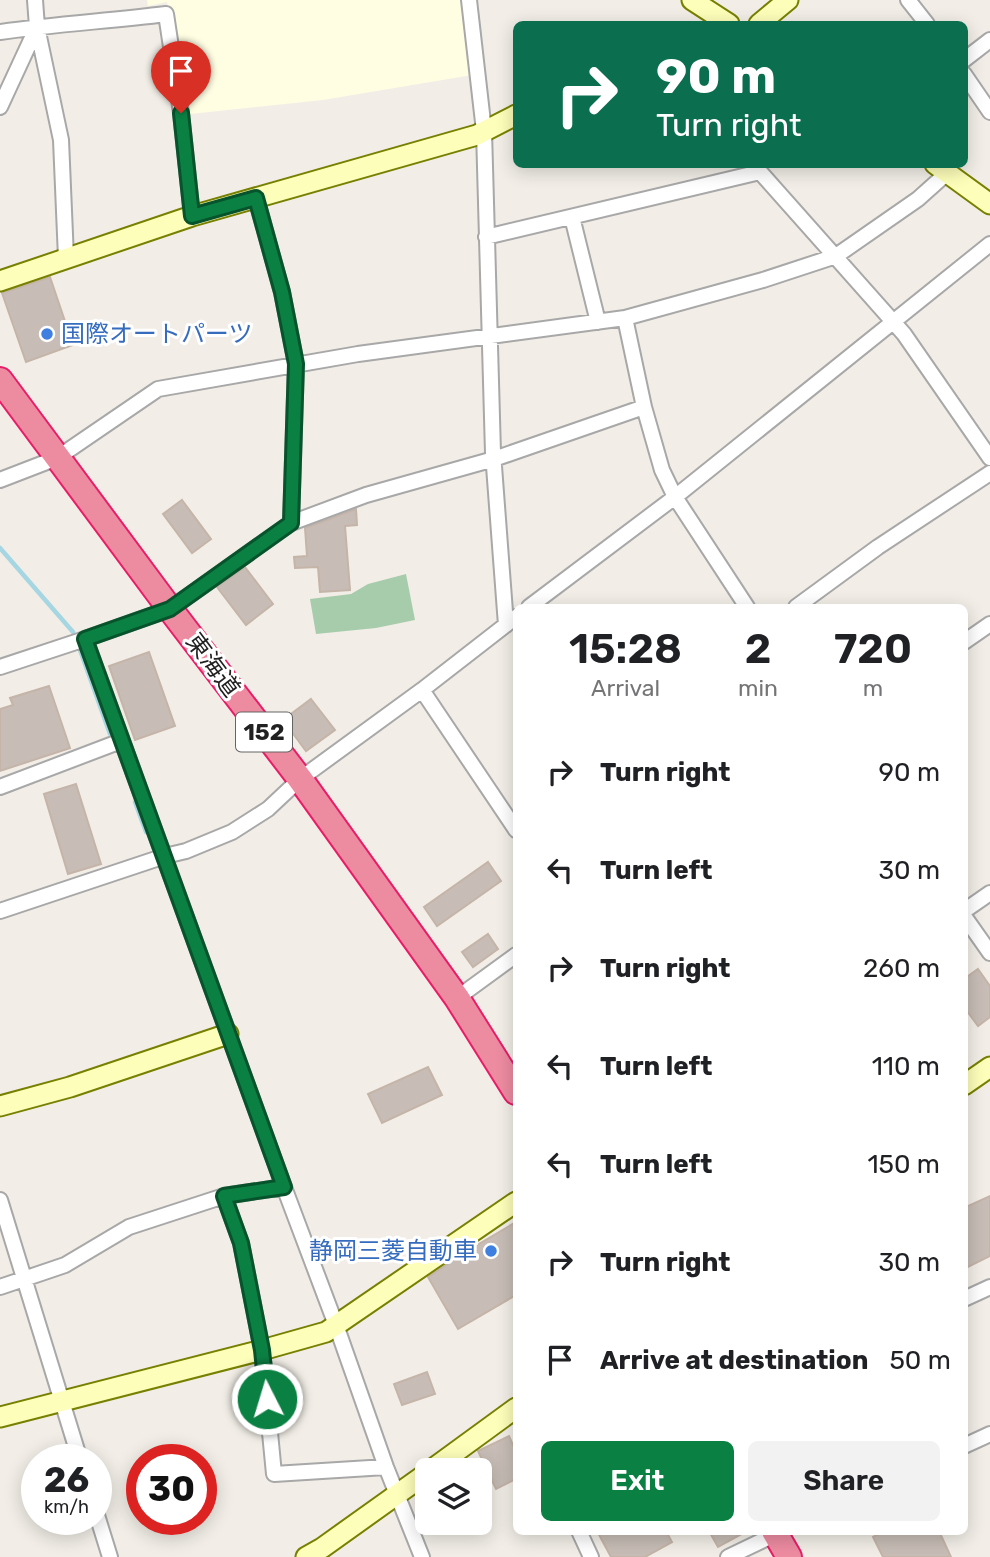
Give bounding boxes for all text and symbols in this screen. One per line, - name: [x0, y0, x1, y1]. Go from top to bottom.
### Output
- pin: [151, 41, 211, 113]
- text: 90 m: [656, 47, 776, 105]
- icon: right: [541, 49, 632, 140]
- icon: arrive: [162, 52, 200, 90]
- text: Turn right: [656, 106, 801, 144]
- place label: 国際オートパーツ: [61, 320, 253, 348]
- marker: 国際オートパーツ: [39, 326, 55, 342]
- text: 15:28: [569, 624, 682, 674]
- text: 2: [745, 624, 771, 674]
- text: 720: [834, 624, 912, 674]
- street label: 東海道: [180, 628, 246, 702]
- text: Arrival: [591, 674, 660, 702]
- text: min: [738, 674, 778, 702]
- text: m: [863, 674, 883, 702]
- road number: 152: [236, 712, 292, 752]
- icon: right: [541, 753, 579, 791]
- text: Turn right: [600, 757, 730, 788]
- text: 90 m: [879, 757, 940, 788]
- icon: left: [541, 851, 579, 889]
- text: Turn left: [600, 855, 712, 886]
- text: 30 m: [878, 855, 940, 886]
- icon: right: [541, 949, 579, 987]
- text: Turn right: [600, 953, 730, 984]
- text: 260 m: [863, 953, 940, 984]
- icon: left: [541, 1047, 579, 1085]
- text: Turn left: [600, 1051, 712, 1082]
- text: 110 m: [872, 1051, 940, 1082]
- icon: left: [541, 1145, 579, 1183]
- text: Turn left: [600, 1149, 712, 1180]
- text: 150 m: [867, 1149, 940, 1180]
- place label: 静岡三菱自動車: [309, 1237, 477, 1265]
- marker: 静岡三菱自動車: [483, 1243, 499, 1259]
- icon: right: [541, 1243, 579, 1281]
- text: Turn right: [600, 1247, 730, 1278]
- text: 30 m: [878, 1247, 940, 1278]
- icon: arrive: [541, 1341, 579, 1379]
- text: Arrive at destination: [600, 1345, 868, 1376]
- text: 50 m: [889, 1345, 951, 1376]
- position arrow: [230, 1362, 304, 1436]
- button: Exit: [541, 1441, 734, 1521]
- button: Share: [748, 1441, 940, 1521]
- speed limit sign: 30: [126, 1444, 217, 1535]
- map controls: [415, 1458, 492, 1535]
- button: layers: [415, 1458, 492, 1535]
- text: 26: [44, 1459, 89, 1501]
- text: km/h: [44, 1496, 89, 1518]

